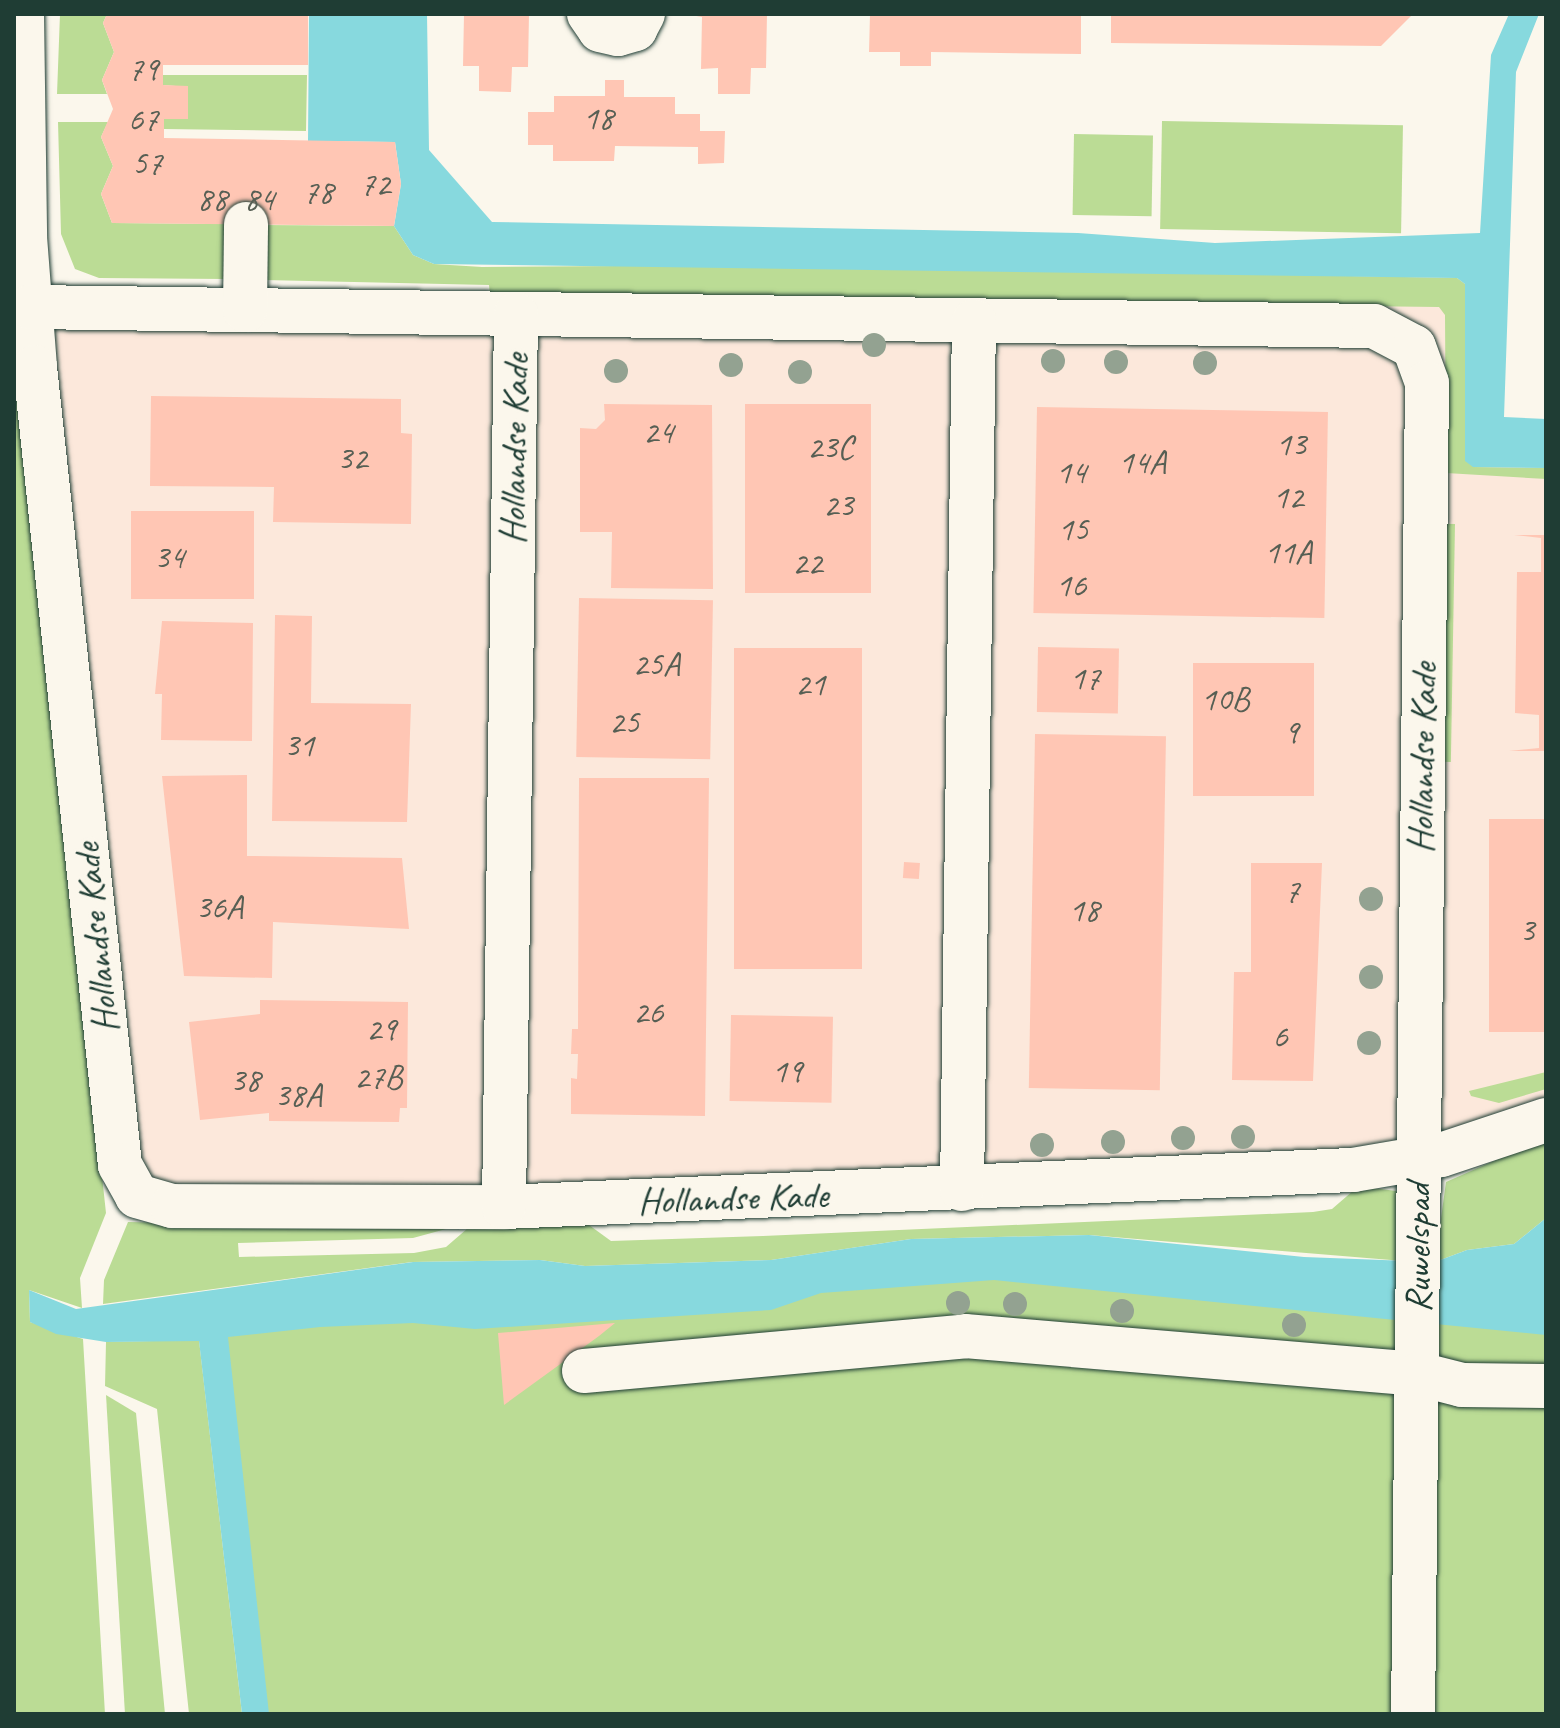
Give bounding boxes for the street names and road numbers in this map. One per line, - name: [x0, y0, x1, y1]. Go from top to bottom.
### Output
- street label: Hollandse Kade: [490, 353, 538, 545]
- street label: Hollandse Kade: [1398, 662, 1446, 854]
- street label: Hollandse Kade: [63, 841, 129, 1035]
- street label: Hollandse Kade: [637, 1172, 829, 1224]
- street label: Ruwelspad: [1395, 1183, 1441, 1313]

